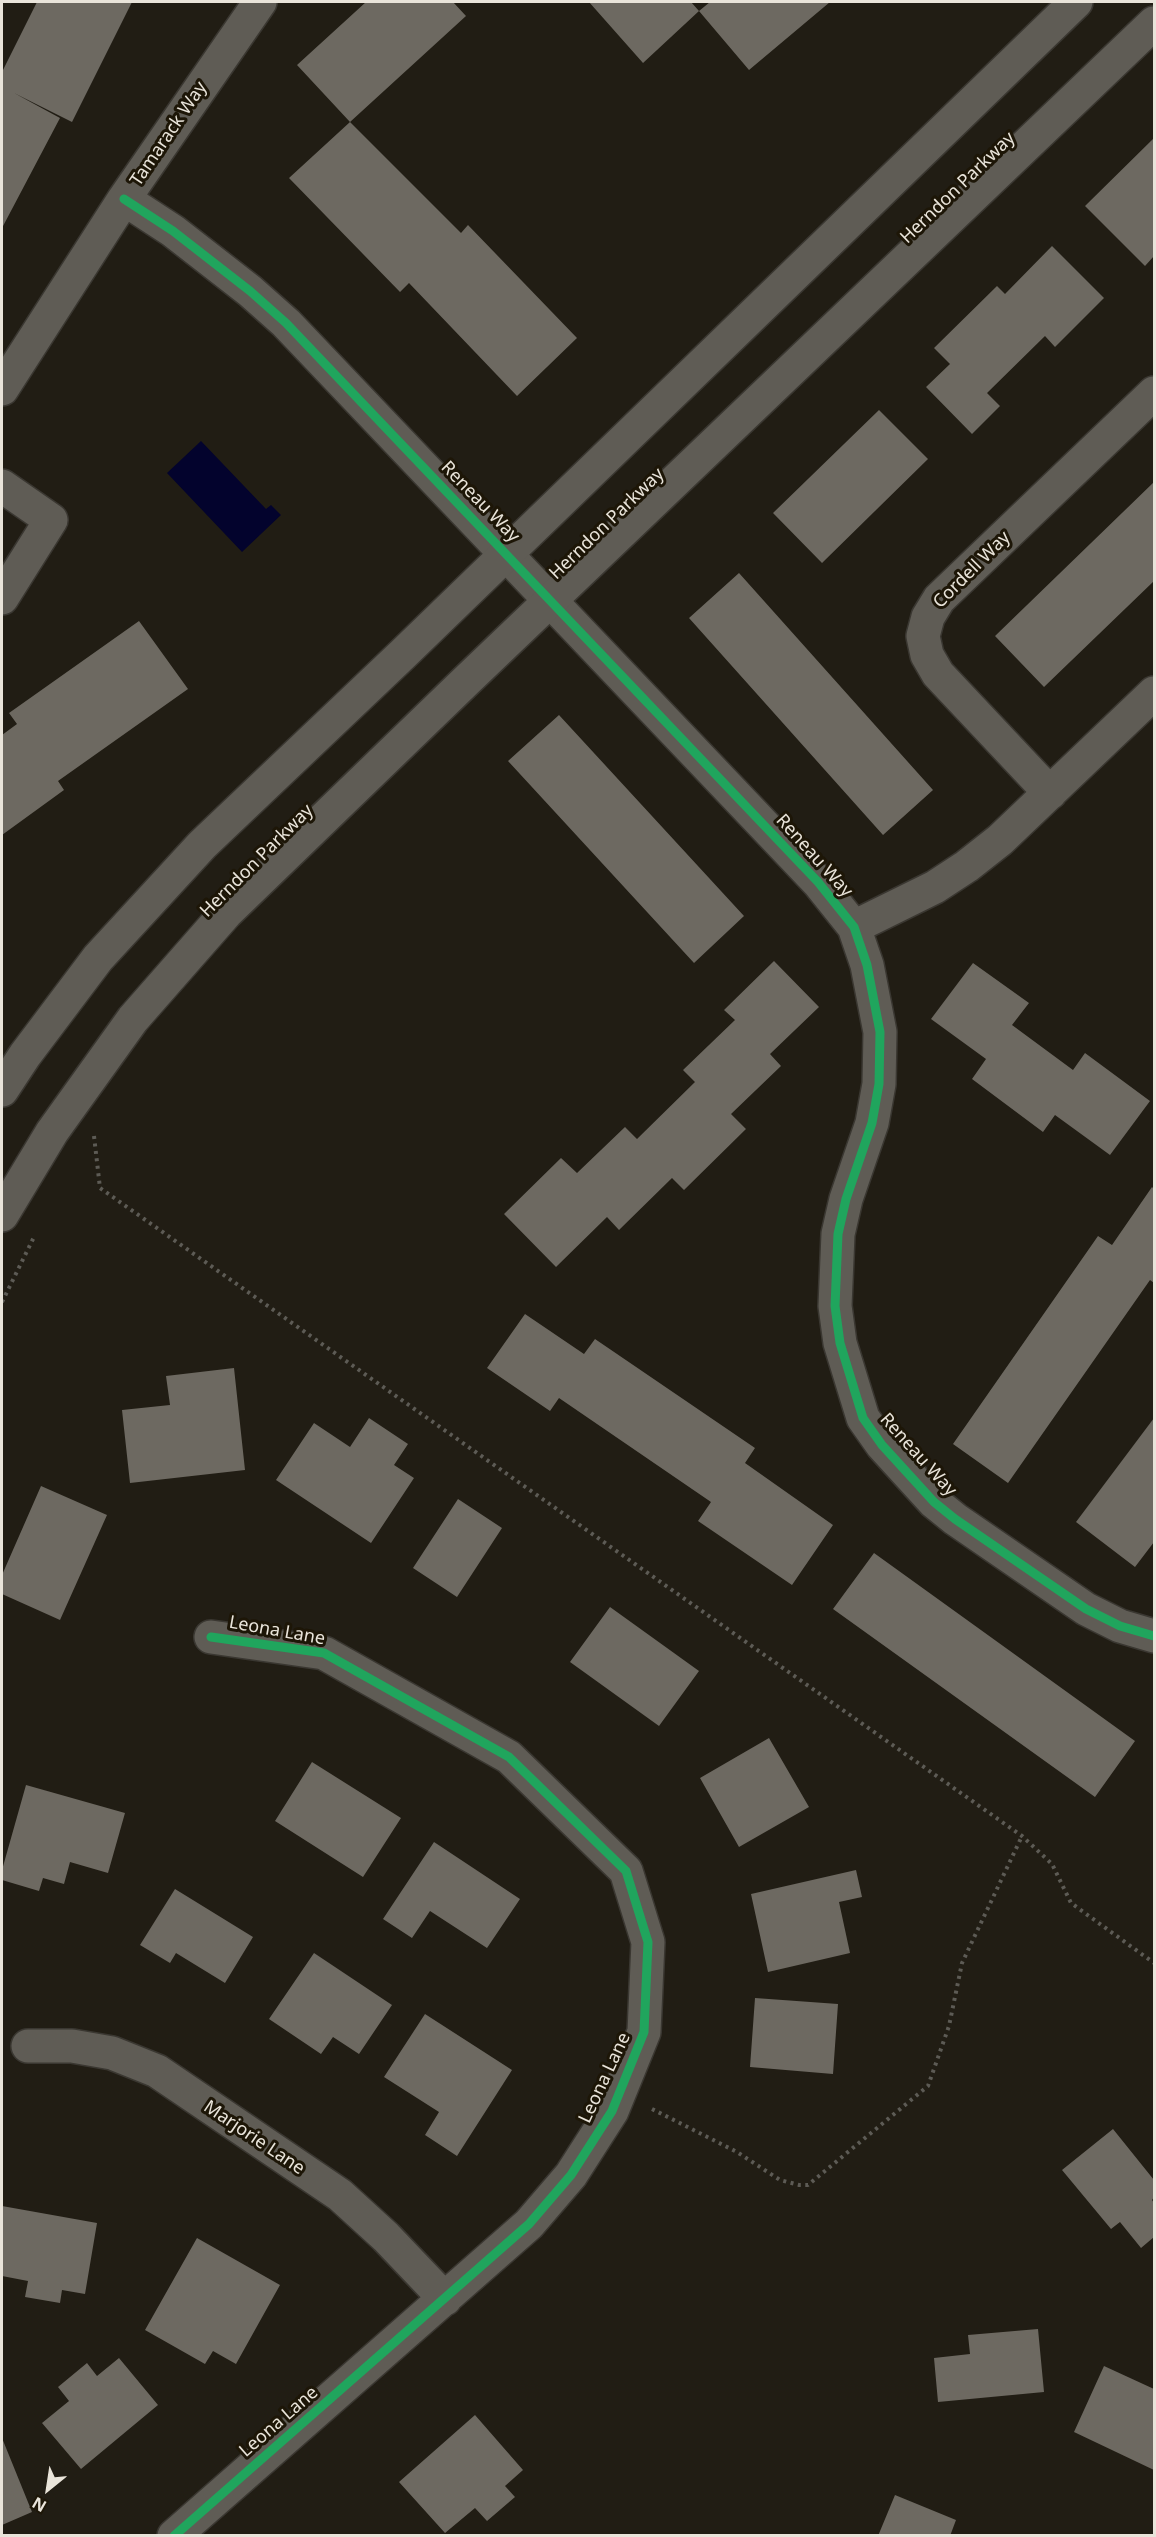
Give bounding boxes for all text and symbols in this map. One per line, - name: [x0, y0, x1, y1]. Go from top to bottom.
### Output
- street label: Tamarack Way: [126, 78, 212, 190]
- street label: Herndon Parkway: [896, 128, 1020, 248]
- street label: Reneau Way: [436, 457, 524, 547]
- street label: Herndon Parkway: [545, 464, 669, 584]
- street label: Cordell Way: [929, 527, 1015, 613]
- street label: Herndon Parkway: [196, 800, 318, 922]
- street label: Reneau Way: [771, 810, 857, 902]
- street label: Reneau Way: [875, 1409, 961, 1501]
- street label: Leona Lane: [227, 1612, 327, 1650]
- street label: Leona Lane: [575, 2029, 635, 2127]
- street label: Marjorie Lane: [199, 2096, 309, 2180]
- street label: Leona Lane: [235, 2382, 323, 2462]
- north arrow: [18, 2459, 78, 2519]
- text: N: [28, 2492, 50, 2517]

